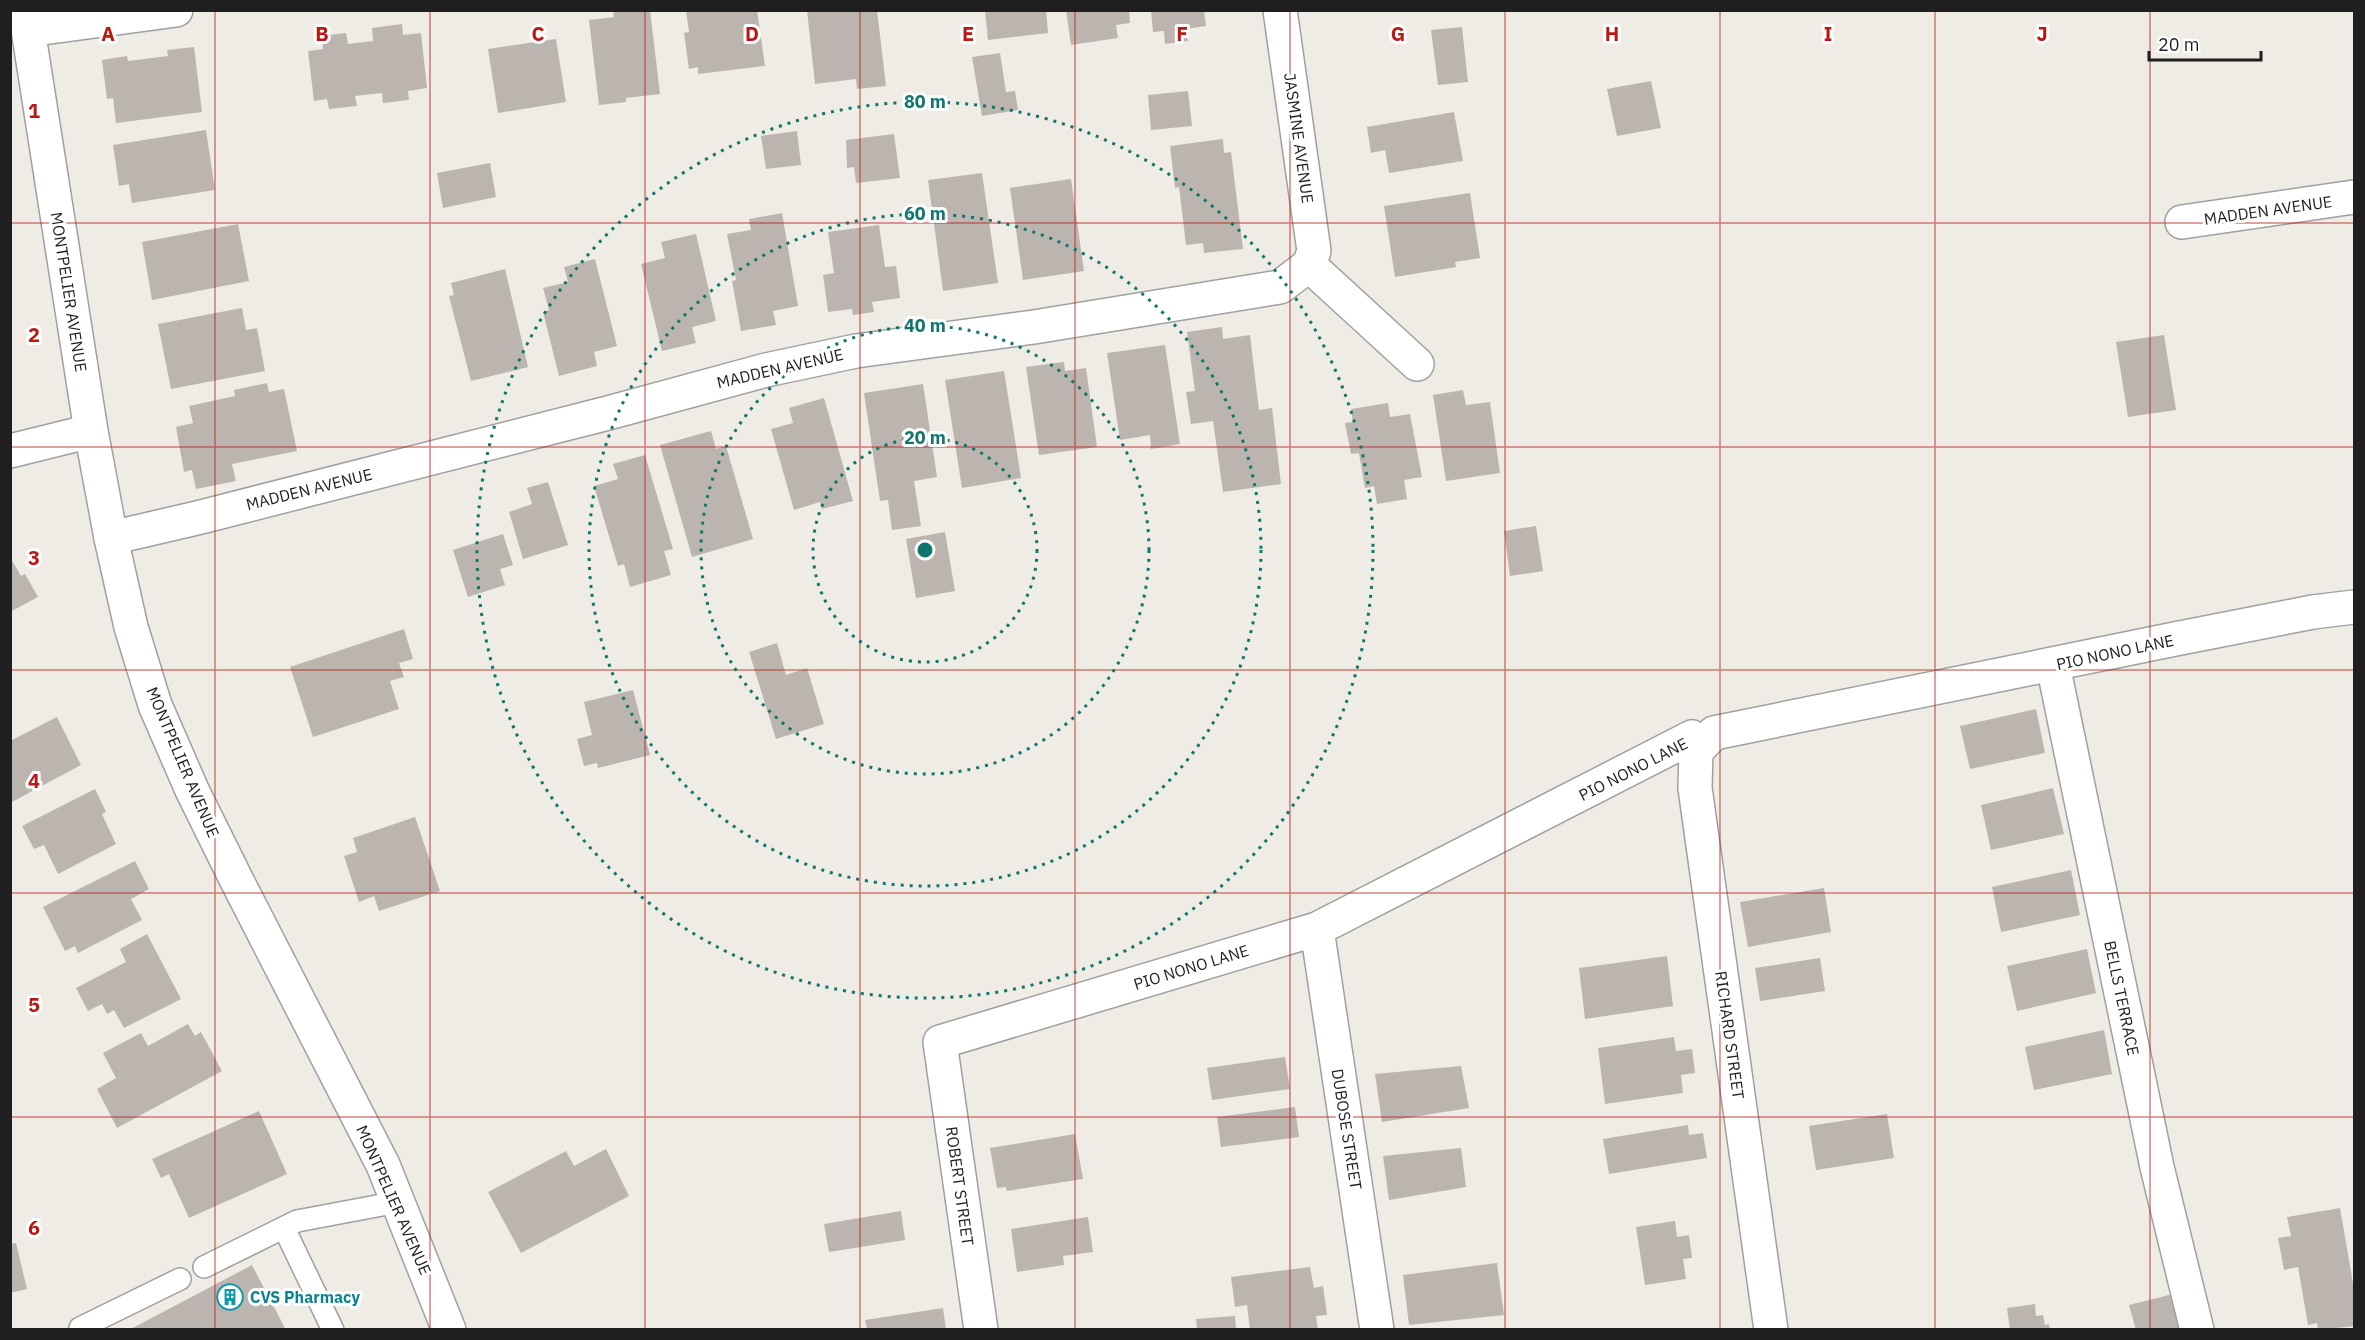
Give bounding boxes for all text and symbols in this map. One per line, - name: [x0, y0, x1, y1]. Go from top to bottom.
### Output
- text: A: [101, 20, 115, 47]
- text: B: [315, 20, 329, 47]
- text: C: [531, 20, 545, 47]
- text: D: [745, 20, 759, 47]
- text: E: [962, 20, 974, 47]
- text: F: [1176, 20, 1188, 47]
- text: G: [1391, 20, 1405, 47]
- text: H: [1605, 20, 1619, 47]
- text: I: [1824, 20, 1832, 47]
- text: J: [2036, 20, 2048, 47]
- scale bar: [2149, 24, 2262, 62]
- text: 20 m: [2158, 33, 2200, 56]
- street label: JASMINE AVENUE: [1280, 71, 1318, 205]
- text: 80 m: [904, 90, 946, 113]
- text: 1: [28, 97, 40, 124]
- street label: MADDEN AVENUE: [2203, 191, 2333, 229]
- text: 60 m: [904, 202, 946, 225]
- street label: MONTPELIER AVENUE: [46, 211, 92, 373]
- text: 40 m: [904, 314, 946, 337]
- text: 2: [28, 321, 40, 348]
- street label: MADDEN AVENUE: [715, 344, 845, 392]
- text: 20 m: [904, 426, 946, 449]
- street label: MADDEN AVENUE: [244, 464, 374, 514]
- centre of rings: [915, 540, 935, 560]
- text: 3: [28, 544, 40, 571]
- street label: PIO NONO LANE: [2054, 630, 2176, 674]
- street label: MONTPELIER AVENUE: [142, 684, 224, 840]
- street label: PIO NONO LANE: [1575, 733, 1691, 805]
- text: 4: [28, 767, 40, 794]
- street label: BELLS TERRACE: [2100, 939, 2144, 1057]
- street label: PIO NONO LANE: [1131, 940, 1251, 994]
- street label: RICHARD STREET: [1711, 970, 1749, 1100]
- text: 5: [28, 991, 40, 1018]
- street label: DUBOSE STREET: [1328, 1067, 1366, 1191]
- street label: MONTPELIER AVENUE: [352, 1122, 436, 1278]
- street label: ROBERT STREET: [942, 1125, 978, 1247]
- text: 6: [28, 1214, 40, 1241]
- building icon: CVS Pharmacy: [215, 1282, 245, 1312]
- place label: CVS Pharmacy: [250, 1287, 360, 1307]

